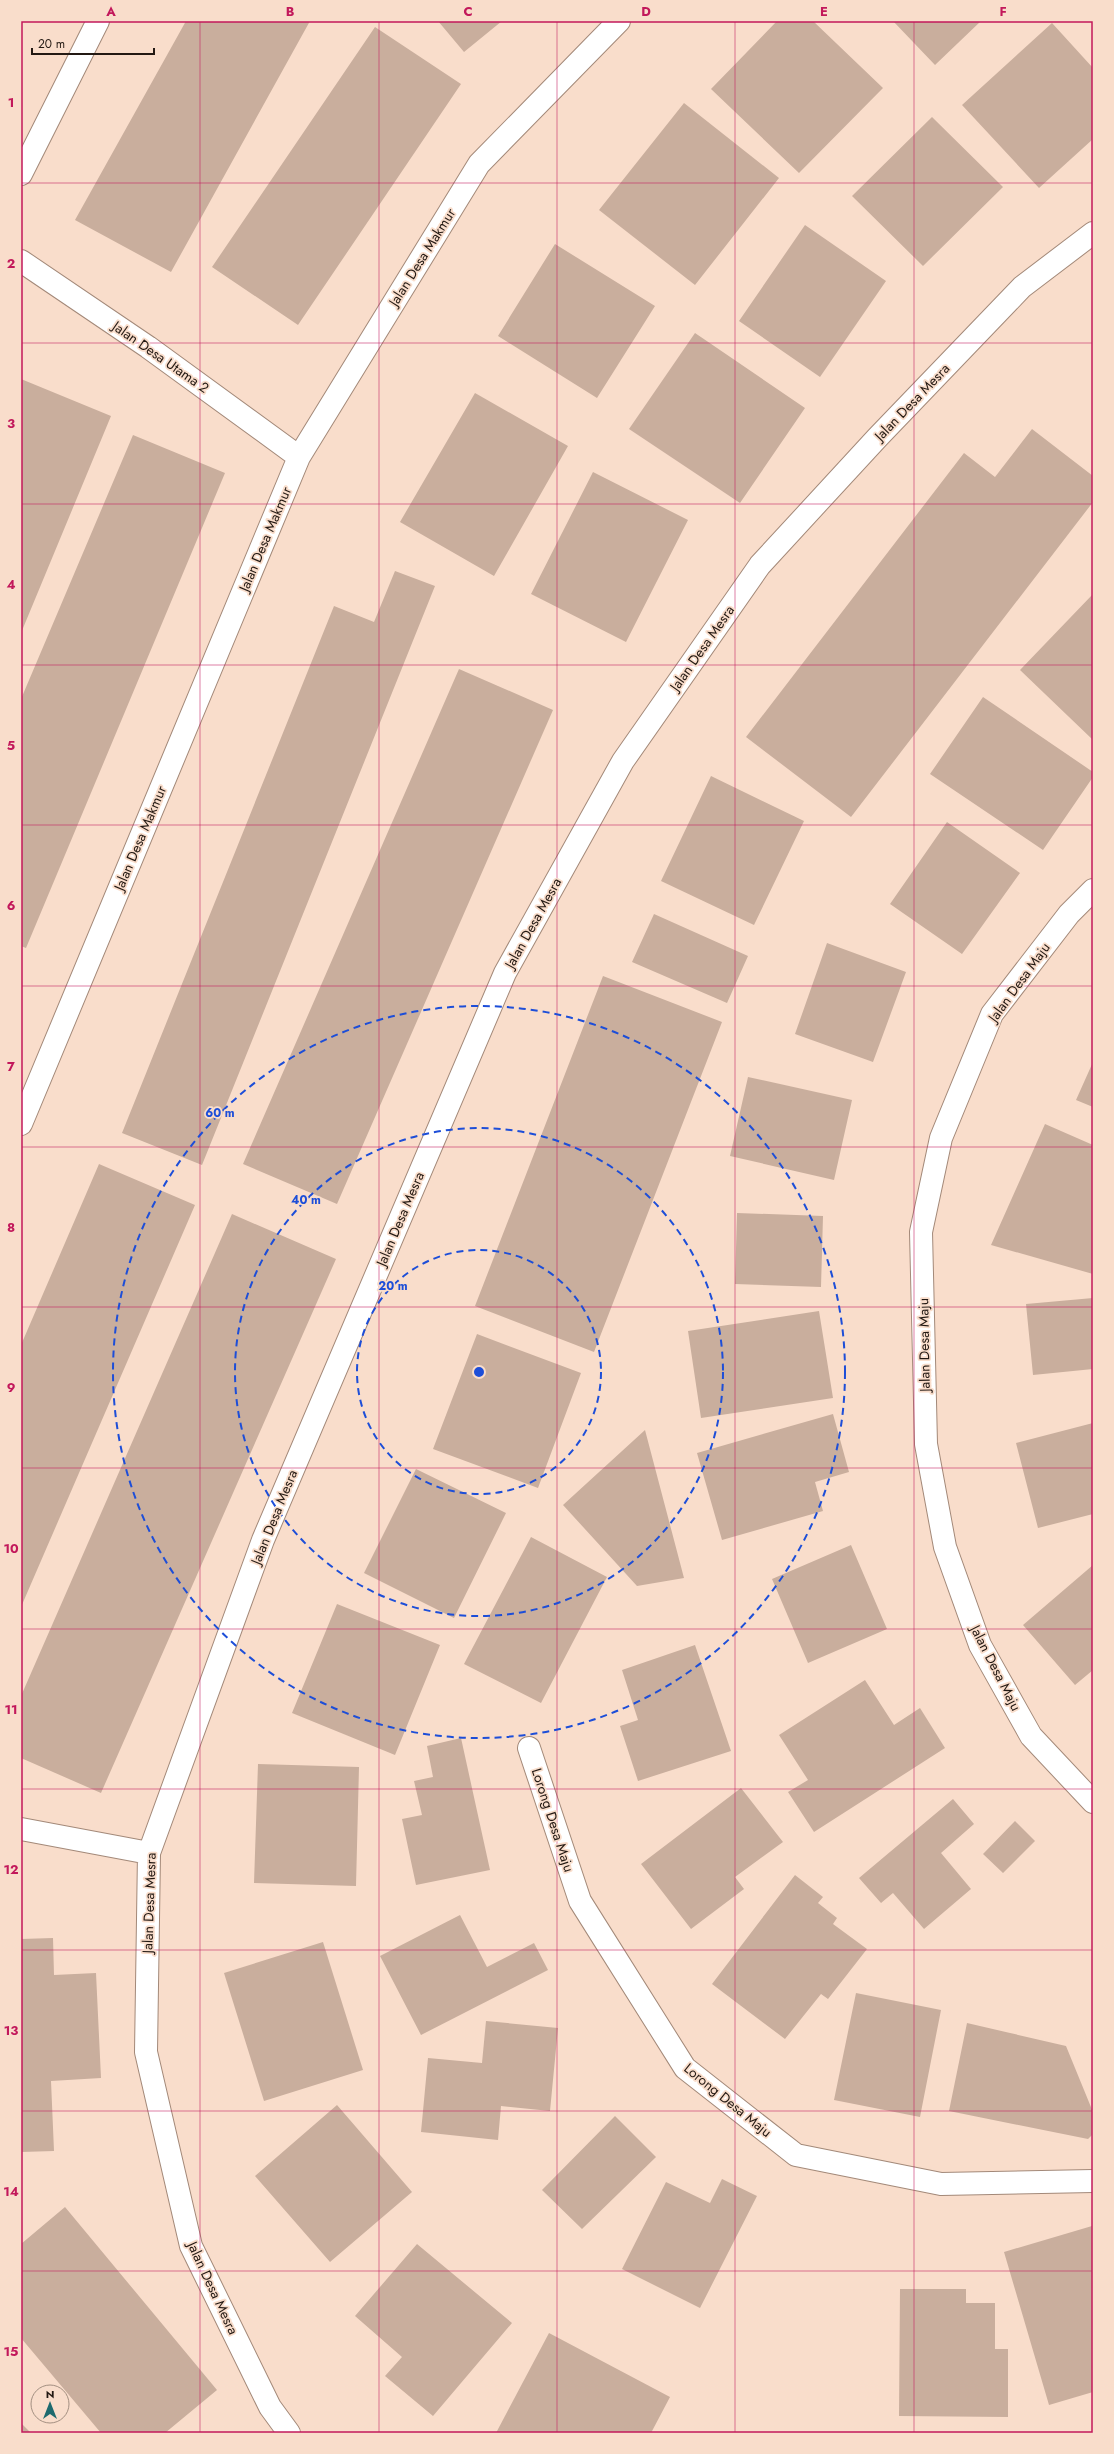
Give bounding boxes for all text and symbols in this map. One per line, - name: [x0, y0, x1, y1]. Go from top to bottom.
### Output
- text: A: [105, 2, 116, 21]
- text: B: [286, 2, 295, 21]
- text: C: [463, 2, 473, 21]
- text: D: [641, 2, 651, 21]
- text: E: [820, 2, 828, 21]
- text: F: [999, 2, 1007, 21]
- scale bar: [32, 30, 154, 56]
- text: 20 m: [38, 35, 65, 53]
- text: 1: [8, 93, 14, 112]
- street label: Jalan Desa Makmur: [383, 204, 460, 312]
- text: 2: [7, 254, 15, 273]
- street label: Jalan Desa Utama 2: [107, 315, 213, 398]
- street label: Jalan Desa Mesra: [868, 359, 954, 447]
- text: 3: [7, 414, 15, 433]
- street label: Jalan Desa Makmur: [233, 483, 296, 596]
- text: 4: [6, 575, 16, 594]
- street label: Jalan Desa Mesra: [664, 601, 739, 697]
- text: 5: [7, 736, 15, 755]
- street label: Jalan Desa Makmur: [108, 782, 171, 895]
- street label: Jalan Desa Mesra: [499, 874, 566, 974]
- text: 6: [7, 896, 16, 915]
- street label: Jalan Desa Maju: [982, 938, 1055, 1027]
- text: 7: [7, 1057, 15, 1076]
- text: 60 m: [205, 1104, 235, 1122]
- street label: Jalan Desa Mesra: [370, 1169, 429, 1271]
- text: 40 m: [291, 1191, 321, 1209]
- text: 8: [7, 1218, 15, 1237]
- text: 20 m: [378, 1277, 408, 1295]
- street label: Jalan Desa Maju: [913, 1298, 935, 1394]
- centre of rings: [472, 1365, 486, 1379]
- text: 9: [7, 1378, 16, 1397]
- street label: Jalan Desa Mesra: [245, 1467, 302, 1569]
- text: 10: [3, 1539, 19, 1558]
- street label: Jalan Desa Maju: [965, 1620, 1026, 1714]
- text: 11: [4, 1700, 18, 1719]
- street label: Lorong Desa Maju: [527, 1766, 579, 1874]
- street label: Jalan Desa Mesra: [137, 1852, 161, 1956]
- text: 12: [3, 1860, 19, 1879]
- text: 13: [4, 2021, 18, 2040]
- street label: Lorong Desa Maju: [680, 2058, 776, 2142]
- text: 14: [3, 2182, 19, 2201]
- street label: Jalan Desa Mesra: [182, 2236, 243, 2338]
- text: 15: [3, 2342, 19, 2361]
- north arrow: [30, 2384, 70, 2424]
- text: N: [46, 2386, 54, 2402]

